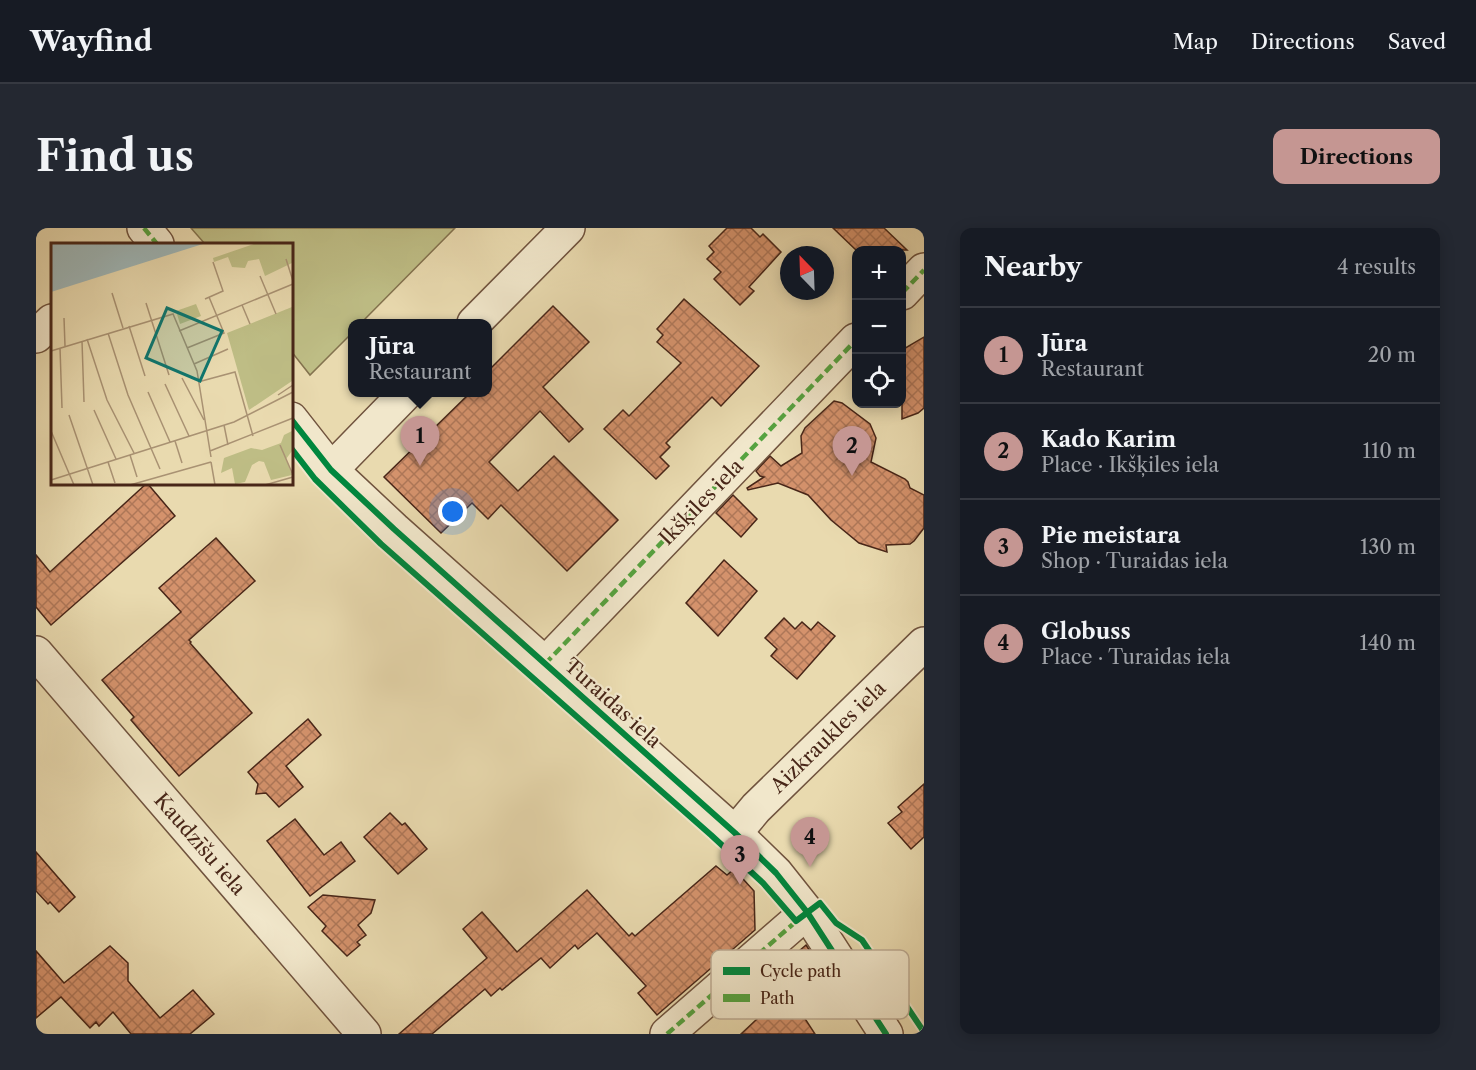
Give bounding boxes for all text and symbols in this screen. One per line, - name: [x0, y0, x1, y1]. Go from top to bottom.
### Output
- text: Wayfind: [30, 24, 152, 58]
- text: Map: [1173, 29, 1218, 54]
- text: Directions: [1251, 29, 1355, 54]
- text: Saved: [1388, 29, 1446, 54]
- button: Directions: [1273, 129, 1440, 184]
- text: Find us: [36, 130, 194, 182]
- inset map: [51, 243, 292, 484]
- north arrow: [780, 246, 834, 300]
- map controls: [852, 246, 906, 408]
- button: +: [852, 246, 906, 300]
- text: Nearby: [984, 251, 1082, 283]
- text: 4 results: [1337, 255, 1416, 279]
- button: −: [852, 300, 906, 354]
- popup: [348, 319, 492, 397]
- text: Jūra: [1041, 330, 1087, 357]
- text: Jūra: [369, 333, 415, 360]
- text: 1: [999, 343, 1008, 367]
- text: 20 m: [1368, 343, 1416, 367]
- button: locate: [852, 354, 906, 408]
- text: Restaurant: [1041, 357, 1144, 381]
- text: Restaurant: [369, 360, 471, 384]
- pin: 1: [400, 416, 440, 466]
- pin: 2: [832, 426, 872, 476]
- text: Kado Karim: [1041, 426, 1176, 453]
- text: 2: [998, 439, 1009, 463]
- text: 110 m: [1363, 439, 1416, 463]
- text: Place · Ikšķiles iela: [1041, 453, 1219, 477]
- street label: Ikšķiles iela: [654, 454, 749, 551]
- your location: [438, 497, 467, 526]
- text: Pie meistara: [1041, 522, 1180, 549]
- text: 3: [998, 535, 1009, 559]
- text: 130 m: [1360, 535, 1416, 559]
- text: Shop · Turaidas iela: [1041, 549, 1228, 573]
- text: Globuss: [1041, 618, 1131, 645]
- text: 4: [998, 631, 1009, 655]
- text: 140 m: [1359, 631, 1416, 655]
- text: Place · Turaidas iela: [1041, 645, 1230, 669]
- street label: Turaidas iela: [560, 653, 667, 753]
- street label: Aizkraukles iela: [765, 676, 891, 799]
- street label: Kaudzīšu iela: [149, 788, 251, 900]
- pin: 4: [790, 818, 830, 867]
- pin: 3: [720, 836, 760, 885]
- legend: [711, 950, 909, 1019]
- text: Cycle path: [760, 961, 841, 981]
- text: Path: [760, 988, 794, 1008]

